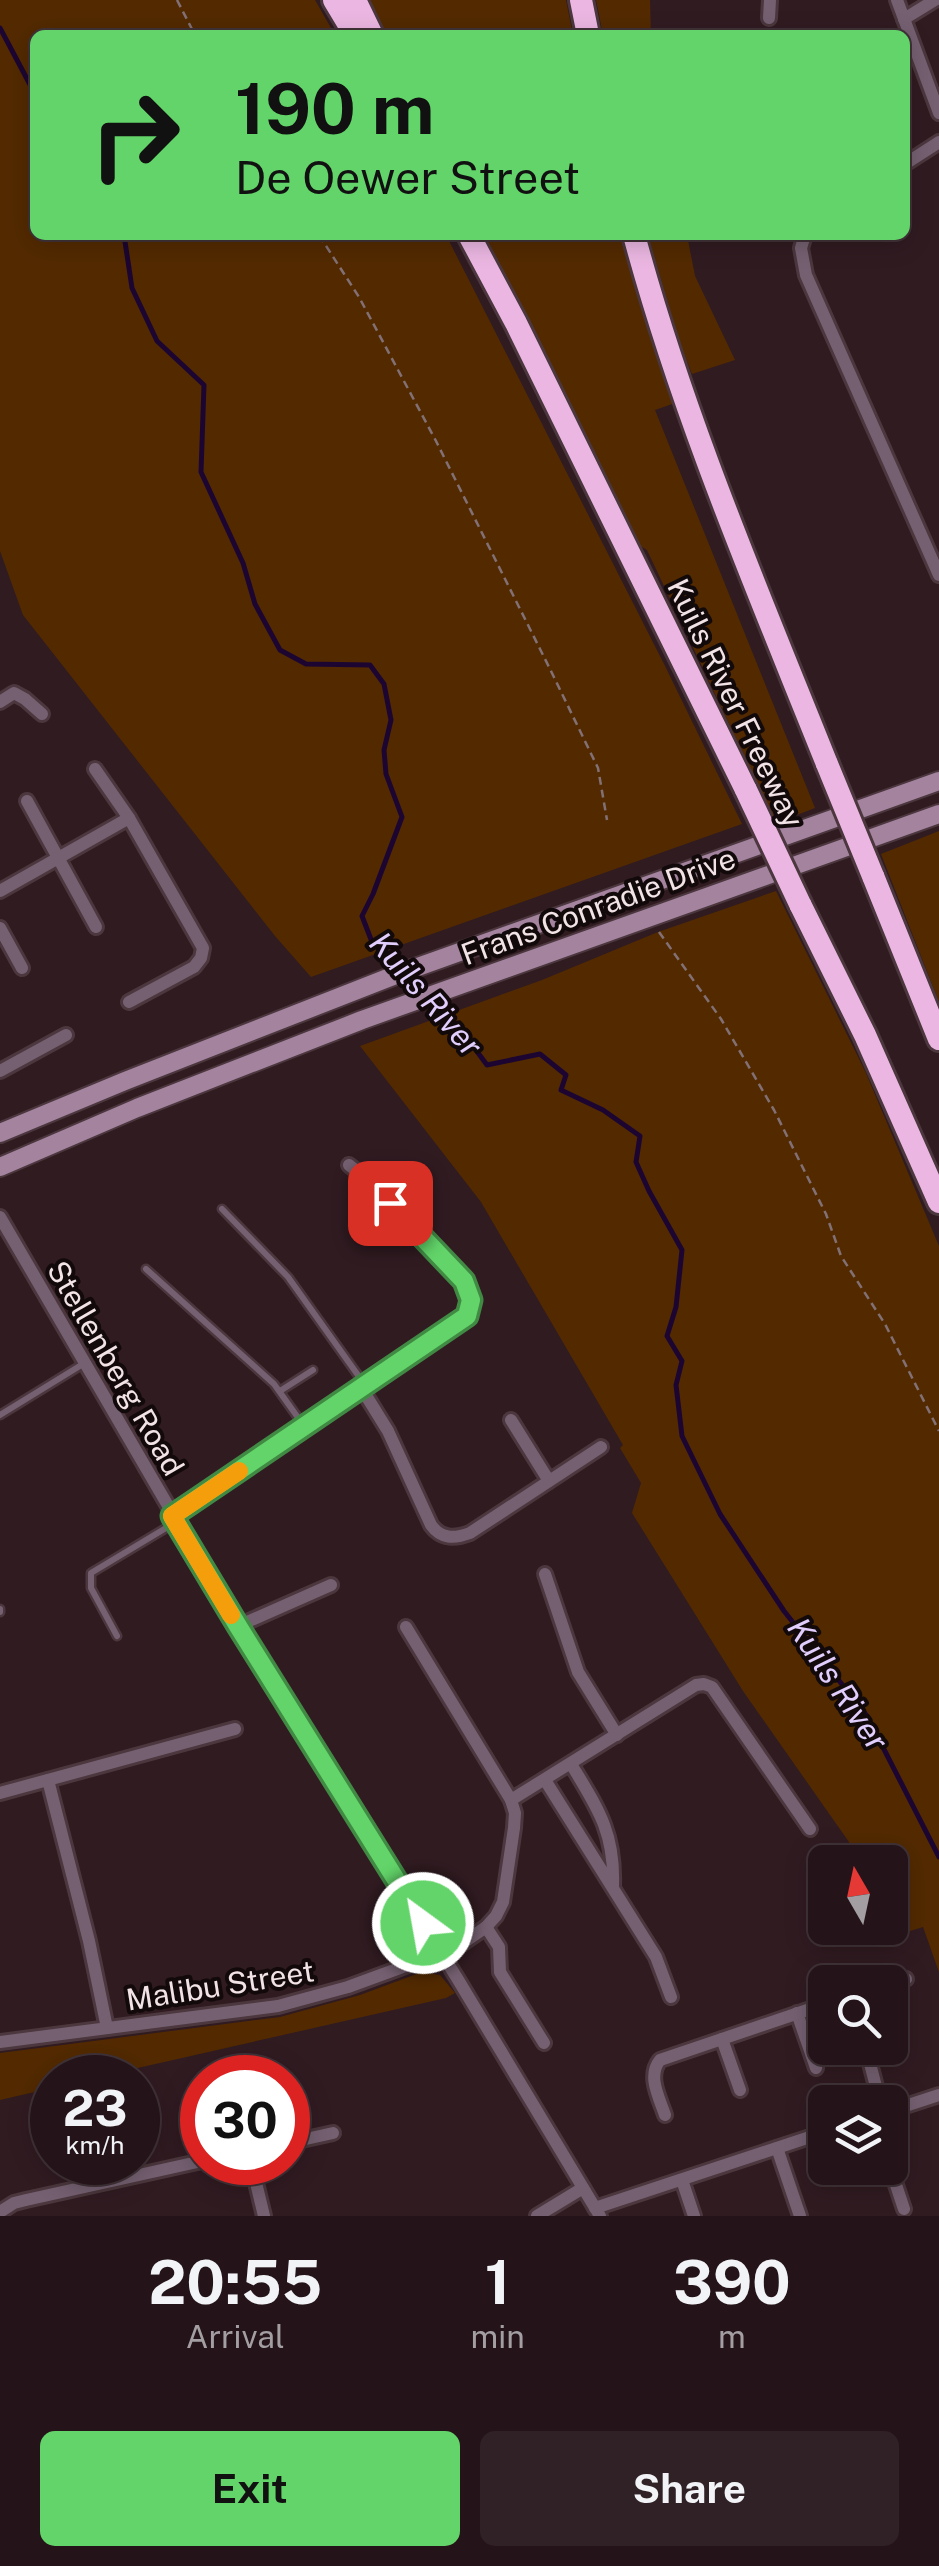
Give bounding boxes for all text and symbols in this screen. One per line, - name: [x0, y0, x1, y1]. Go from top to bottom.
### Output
- text: 190 m: [235, 67, 434, 150]
- icon: right: [70, 70, 200, 200]
- text: De Oewer Street: [235, 151, 580, 204]
- street label: Kuils River Freeway: [660, 573, 812, 833]
- street label: Frans Conradie Drive: [456, 840, 740, 972]
- water label: Kuils River: [362, 925, 490, 1064]
- pin: [348, 1161, 433, 1246]
- icon: arrive: [363, 1176, 418, 1231]
- street label: Stellenberg Road: [40, 1254, 192, 1482]
- water label: Kuils River: [780, 1611, 896, 1758]
- north arrow: [808, 1845, 908, 1945]
- map controls: [808, 1845, 908, 2185]
- position arrow: [371, 1871, 475, 1975]
- street label: Malibu Street: [123, 1952, 317, 2018]
- button: search: [808, 1965, 908, 2065]
- speed limit sign: 30: [180, 2055, 310, 2185]
- text: 23: [62, 2078, 128, 2137]
- button: layers: [808, 2085, 908, 2185]
- text: km/h: [66, 2130, 124, 2160]
- text: 20:55: [148, 2247, 322, 2318]
- text: 1: [485, 2247, 510, 2318]
- text: 390: [673, 2247, 791, 2318]
- text: Arrival: [186, 2318, 285, 2355]
- text: min: [470, 2318, 525, 2355]
- text: m: [718, 2318, 746, 2355]
- button: Exit: [40, 2431, 460, 2546]
- button: Share: [480, 2431, 899, 2546]

